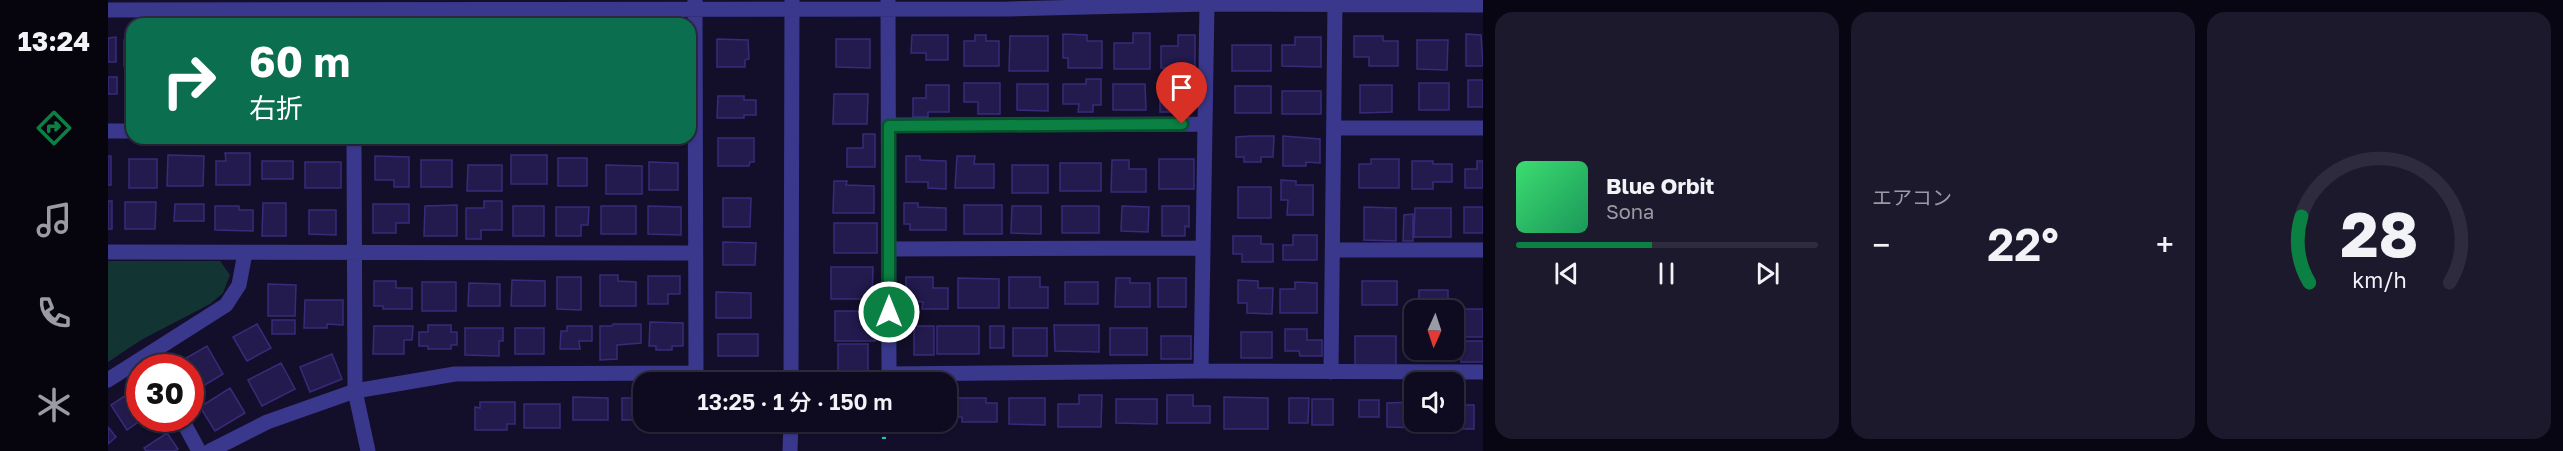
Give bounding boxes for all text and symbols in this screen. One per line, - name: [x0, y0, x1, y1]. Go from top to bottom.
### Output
- text: 13:24: [18, 25, 90, 57]
- text: 60 m: [249, 36, 350, 86]
- icon: right: [150, 42, 228, 120]
- pin: [1156, 62, 1207, 124]
- icon: arrive: [1165, 71, 1198, 104]
- text: 右折: [249, 92, 303, 124]
- icon: directions: [33, 107, 75, 149]
- text: Blue Orbit: [1606, 172, 1714, 199]
- text: エアコン: [1872, 185, 1952, 209]
- text: 28: [2340, 196, 2418, 271]
- icon: music: [33, 199, 75, 241]
- text: Sona: [1606, 199, 1654, 223]
- text: 22°: [1987, 217, 2059, 271]
- text: −: [1872, 225, 1890, 264]
- text: +: [2156, 225, 2174, 264]
- icon: previous: [1550, 257, 1583, 290]
- icon: pause: [1650, 257, 1683, 290]
- icon: next: [1751, 257, 1784, 290]
- text: km/h: [2352, 267, 2406, 293]
- position arrow: [857, 280, 921, 344]
- icon: phone: [33, 292, 75, 334]
- north arrow: [1404, 300, 1464, 360]
- map controls: [1404, 300, 1464, 432]
- speed limit sign: 30: [126, 354, 204, 432]
- button: sound: [1404, 372, 1464, 432]
- icon: climate: [33, 384, 75, 426]
- text: 13:25 · 1 分 · 150 m: [698, 388, 892, 415]

